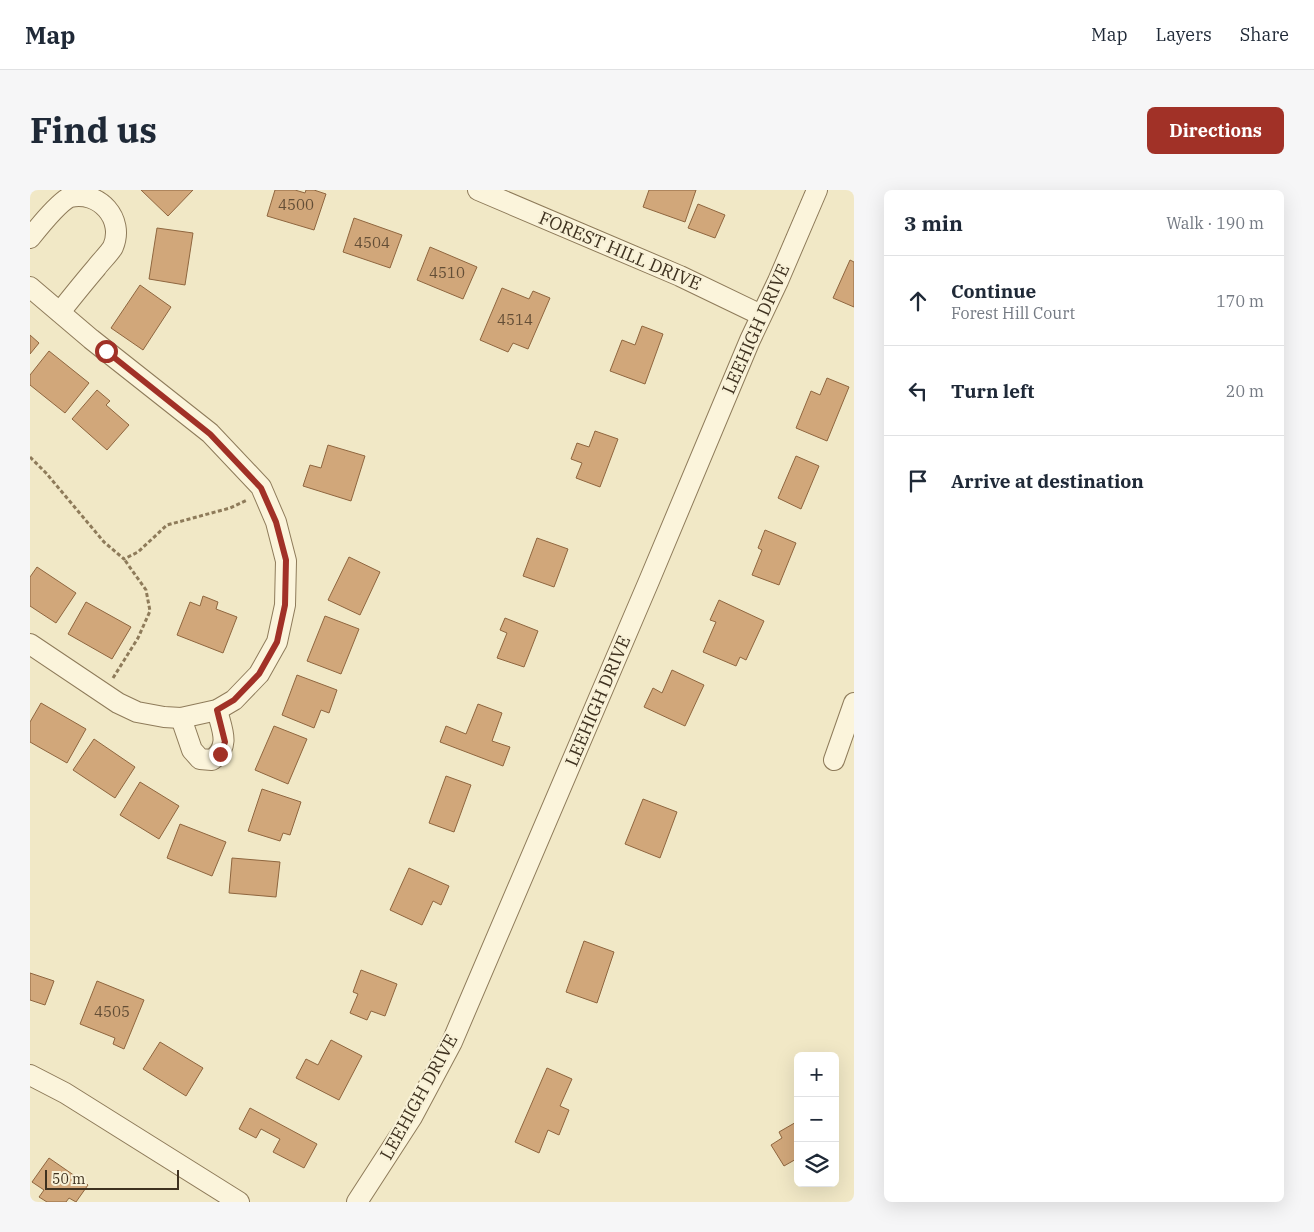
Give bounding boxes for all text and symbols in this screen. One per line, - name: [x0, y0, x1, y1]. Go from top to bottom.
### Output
- text: Map: [25, 19, 75, 51]
- text: Map: [1091, 23, 1128, 46]
- text: Layers: [1156, 23, 1212, 46]
- text: Share: [1240, 23, 1289, 46]
- text: Find us: [30, 107, 157, 153]
- button: Directions: [1147, 107, 1284, 154]
- house number: 4500: [278, 195, 314, 214]
- street label: FOREST HILL DRIVE: [536, 206, 705, 295]
- text: 3 min: [904, 209, 963, 237]
- text: Walk · 190 m: [1166, 213, 1264, 233]
- house number: 4504: [354, 233, 390, 252]
- street label: LEEHIGH DRIVE: [717, 260, 795, 397]
- house number: 4510: [429, 263, 465, 282]
- text: Continue: [951, 279, 1036, 303]
- icon: ahead: [904, 287, 932, 315]
- text: 170 m: [1216, 291, 1264, 311]
- text: Forest Hill Court: [951, 303, 1075, 323]
- house number: 4514: [497, 310, 533, 329]
- route start: [95, 340, 118, 363]
- icon: left: [904, 377, 932, 405]
- text: Turn left: [951, 379, 1034, 403]
- text: 20 m: [1226, 381, 1264, 401]
- icon: arrive: [904, 467, 932, 495]
- text: Arrive at destination: [951, 469, 1144, 493]
- street label: LEEHIGH DRIVE: [560, 632, 635, 770]
- route end: [209, 743, 232, 766]
- house number: 4505: [94, 1002, 130, 1021]
- street label: LEEHIGH DRIVE: [375, 1030, 463, 1164]
- map controls: [794, 1052, 839, 1187]
- button: +: [794, 1052, 839, 1097]
- button: −: [794, 1097, 839, 1142]
- button: layers: [794, 1142, 839, 1187]
- scale bar: [45, 1167, 179, 1190]
- text: 50 m: [52, 1170, 85, 1188]

